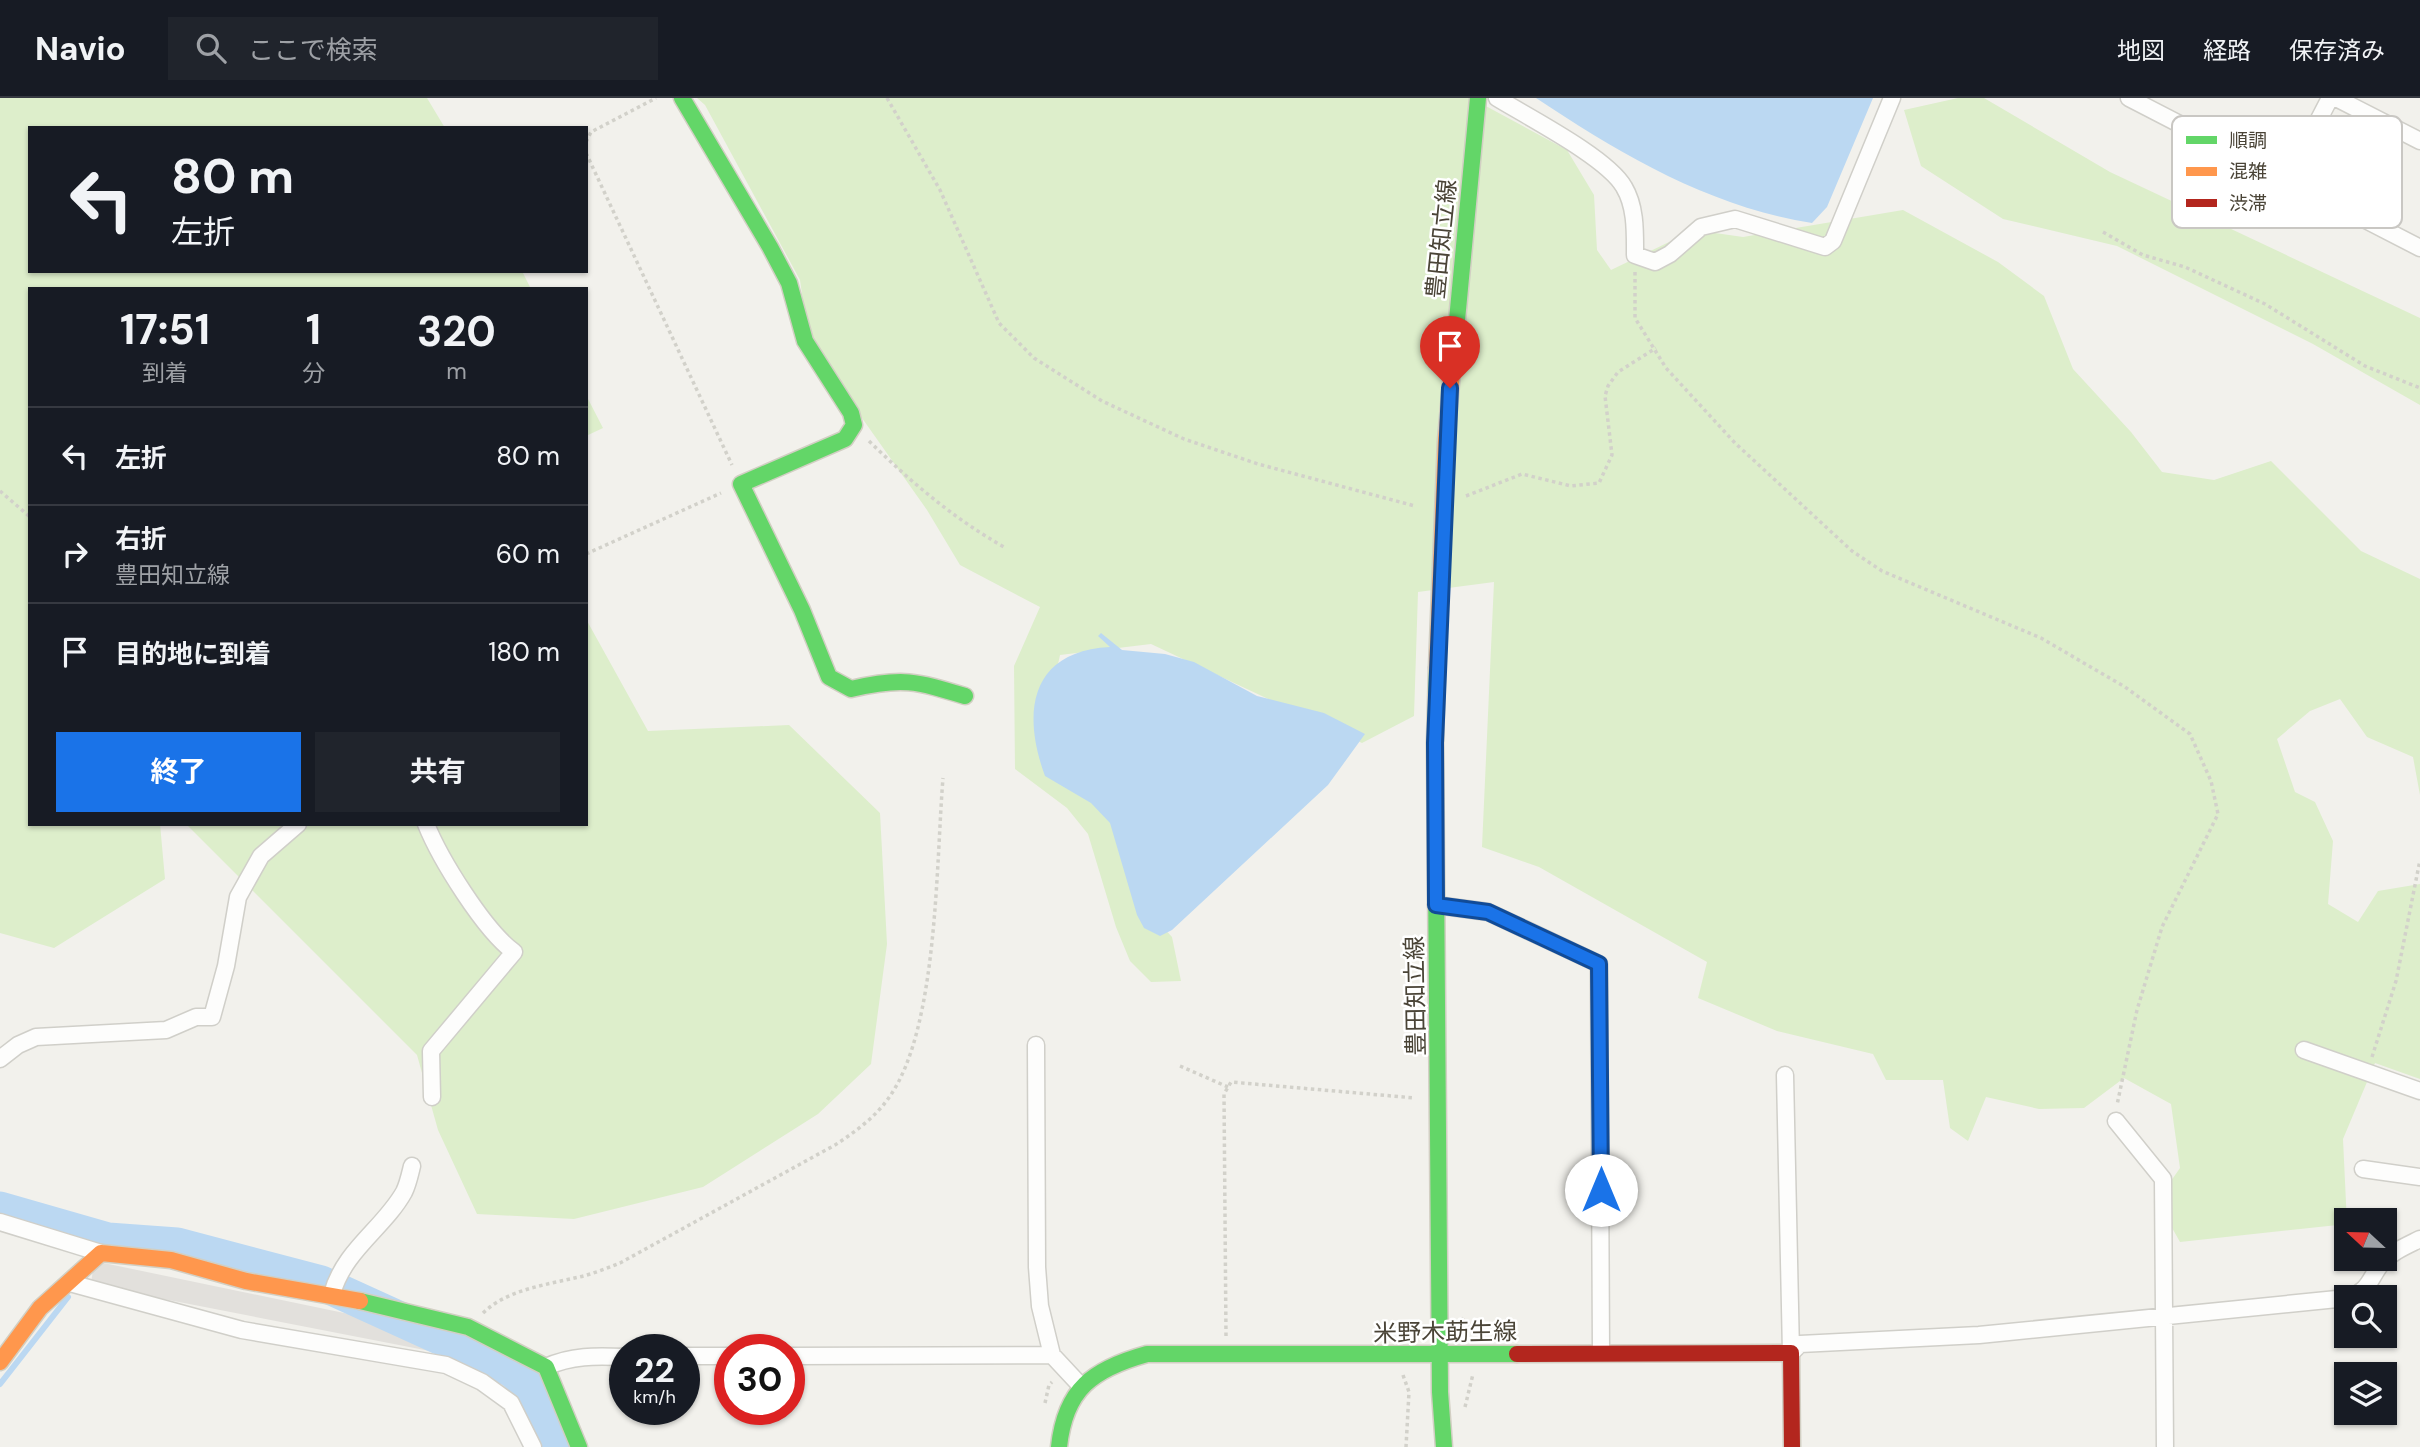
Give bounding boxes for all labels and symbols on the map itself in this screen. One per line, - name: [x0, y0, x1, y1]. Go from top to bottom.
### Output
- legend: [2172, 116, 2402, 228]
- text: 順調: [2229, 128, 2267, 153]
- text: 混雑: [2229, 159, 2267, 184]
- street label: 豊田知立線: [1419, 178, 1463, 300]
- text: 渋滞: [2229, 191, 2267, 216]
- pin: [1420, 316, 1480, 388]
- street label: 豊田知立線: [1398, 936, 1432, 1056]
- position arrow: [1564, 1153, 1638, 1227]
- north arrow: [2334, 1208, 2398, 1270]
- street label: 米野木莇生線: [1373, 1315, 1517, 1349]
- speed limit sign: 30: [714, 1334, 805, 1425]

